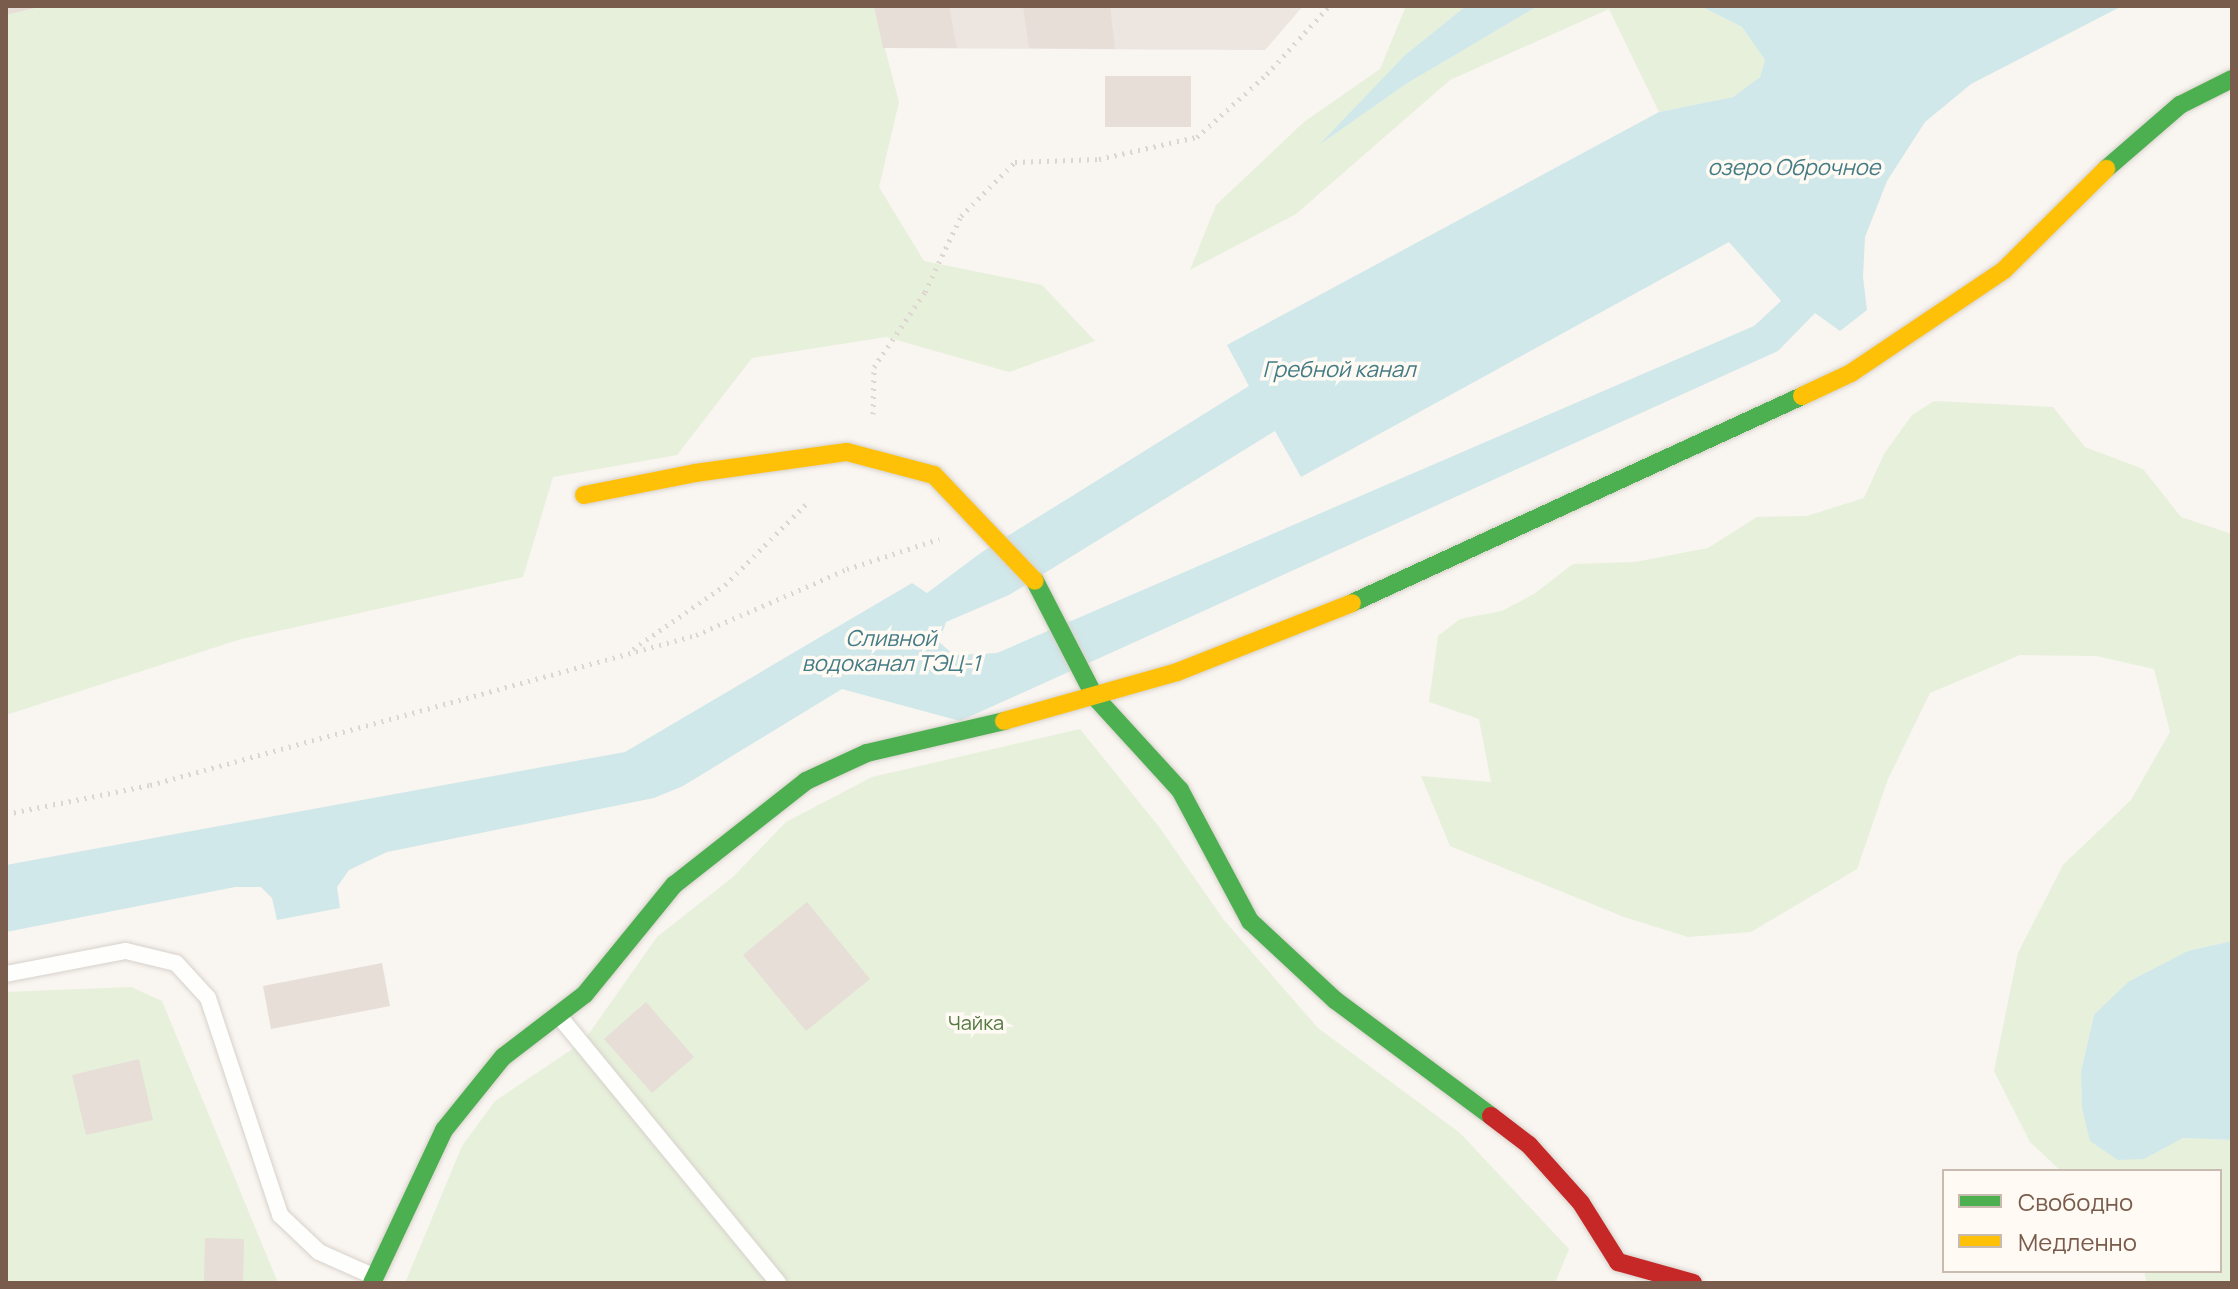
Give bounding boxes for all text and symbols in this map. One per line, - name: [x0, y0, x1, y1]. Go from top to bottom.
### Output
- water label: озеро Оброчное: [1708, 155, 1880, 181]
- water label: Гребной канал: [1262, 357, 1416, 383]
- water label: Сливной водоканал ТЭЦ-1: [802, 625, 980, 676]
- park label: Чайка: [948, 1010, 1004, 1034]
- legend: [1942, 1169, 2222, 1273]
- text: Свободно: [2018, 1185, 2133, 1218]
- text: Медленно: [2018, 1225, 2137, 1258]

